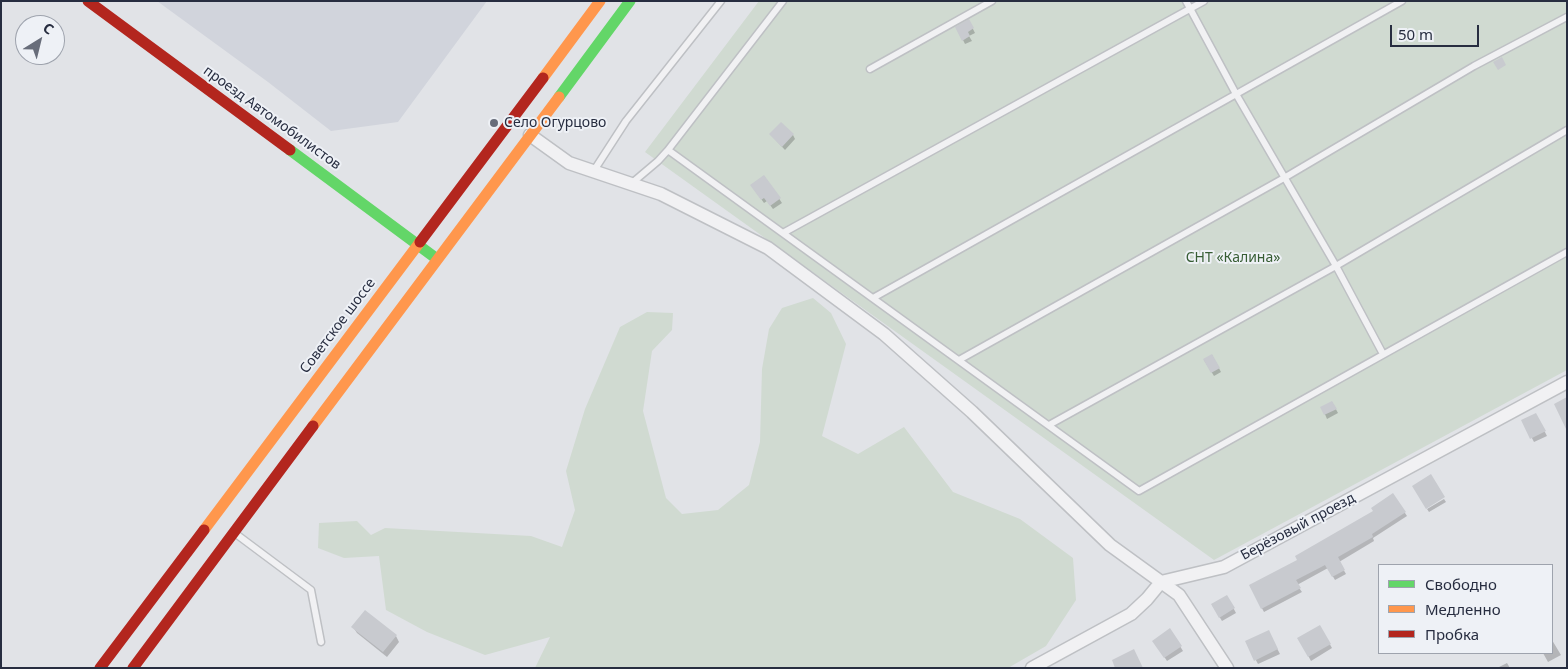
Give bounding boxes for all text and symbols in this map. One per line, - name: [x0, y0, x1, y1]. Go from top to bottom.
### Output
- north arrow: [15, 15, 65, 65]
- scale bar: [1393, 15, 1482, 47]
- text: С: [39, 18, 58, 39]
- text: 50 m: [1398, 24, 1433, 44]
- street label: проезд Автомобилистов: [200, 62, 344, 174]
- place label: Село Огурцово: [504, 115, 606, 131]
- marker: Село Огурцово: [488, 117, 500, 129]
- park label: СНТ «Калина»: [1186, 250, 1280, 266]
- street label: Советское шоссе: [297, 275, 379, 377]
- street label: Берёзовый проезд: [1238, 490, 1358, 564]
- legend: [1378, 564, 1553, 654]
- text: Свободно: [1425, 574, 1497, 594]
- text: Медленно: [1425, 599, 1501, 619]
- text: Пробка: [1425, 624, 1479, 644]

